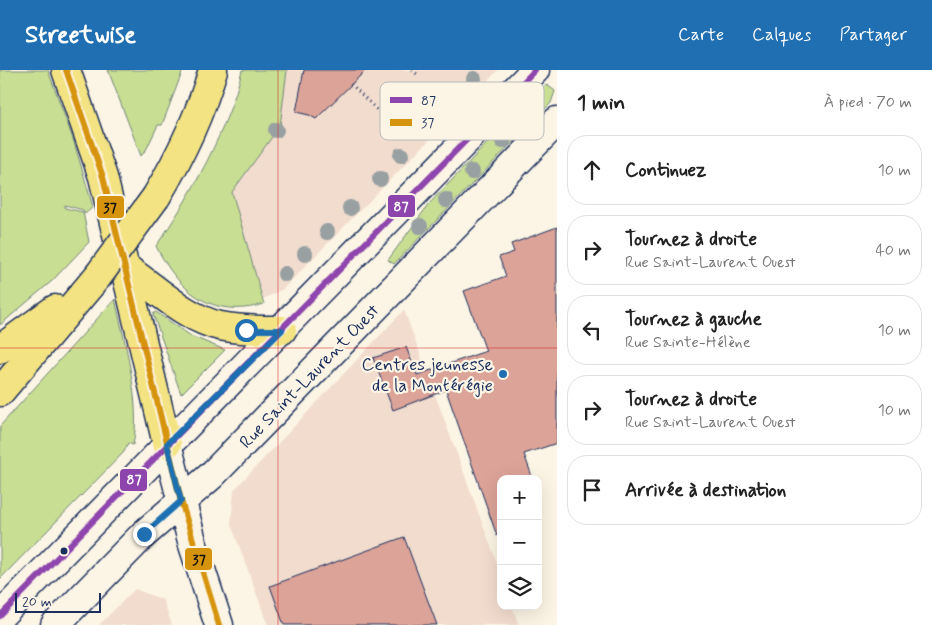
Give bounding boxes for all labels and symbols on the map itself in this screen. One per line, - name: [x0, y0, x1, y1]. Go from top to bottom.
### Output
- legend: [380, 82, 544, 140]
- text: 87: [421, 92, 436, 110]
- text: 37: [421, 114, 434, 132]
- line badge: 87: [387, 194, 416, 218]
- line badge: 37: [96, 195, 125, 219]
- text: 87: [394, 198, 408, 216]
- text: 37: [103, 199, 117, 217]
- street label: Rue Saint-Laurent Ouest: [234, 299, 385, 454]
- route start: [235, 319, 258, 342]
- place label: Centres jeunesse de la Montérégie: [361, 353, 493, 398]
- marker: Centres jeunesse de la Montérégie: [497, 368, 509, 380]
- line badge: 87: [119, 468, 148, 492]
- text: 87: [127, 471, 141, 489]
- route end: [133, 523, 156, 546]
- unlabelled marker: [59, 546, 69, 556]
- line badge: 37: [184, 547, 213, 571]
- text: 37: [192, 551, 206, 569]
- scale bar: [15, 590, 101, 613]

